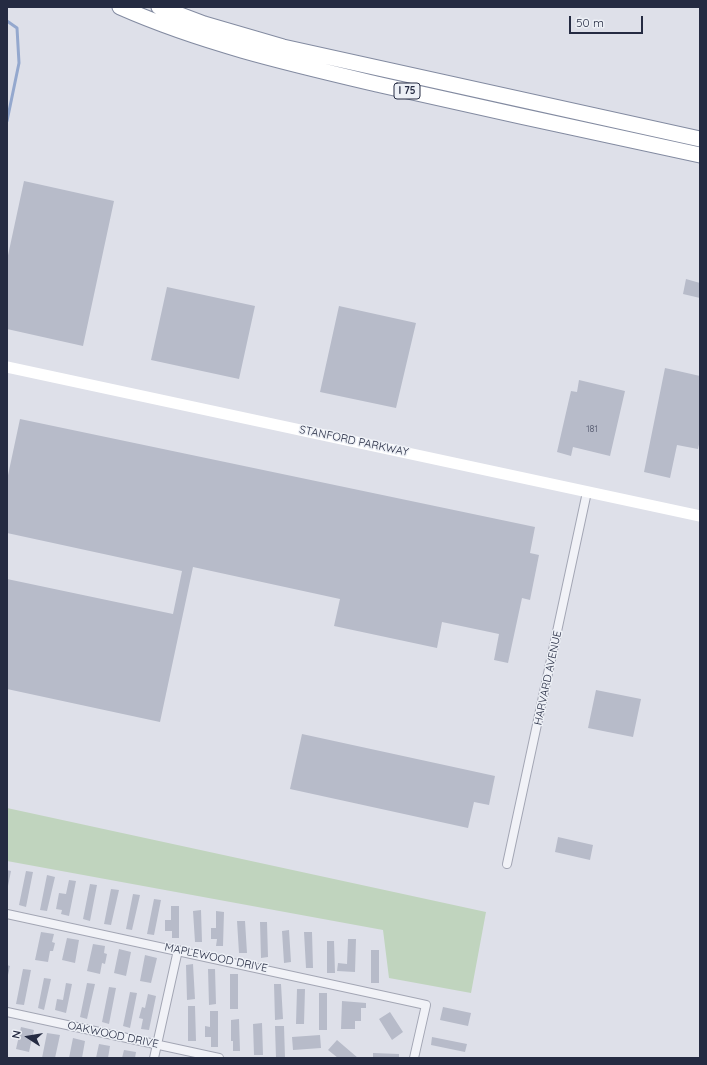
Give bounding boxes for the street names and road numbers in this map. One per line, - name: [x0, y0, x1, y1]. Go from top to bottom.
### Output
- road number: I 75: [394, 83, 420, 99]
- street label: STANFORD PARKWAY: [298, 423, 410, 459]
- street label: HARVARD AVENUE: [532, 630, 564, 726]
- street label: MAPLEWOOD DRIVE: [163, 941, 269, 975]
- street label: OAKWOOD DRIVE: [66, 1019, 160, 1051]

